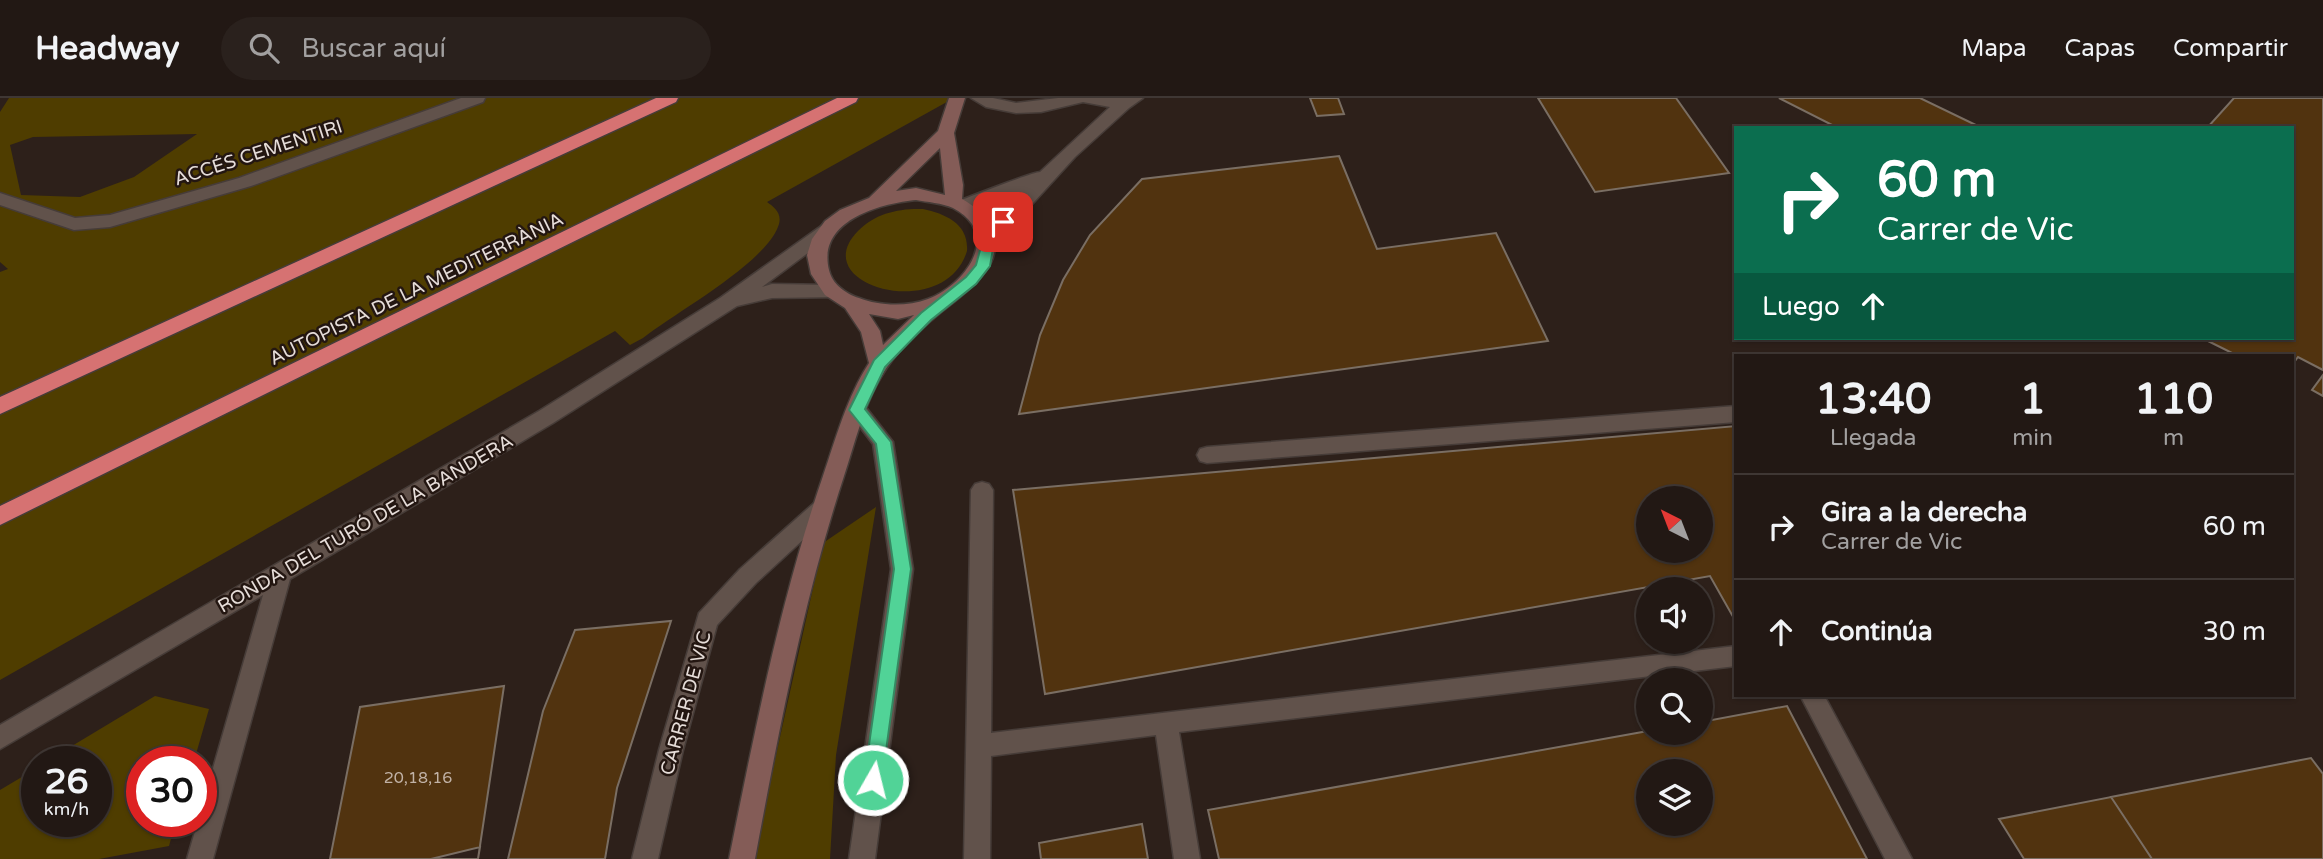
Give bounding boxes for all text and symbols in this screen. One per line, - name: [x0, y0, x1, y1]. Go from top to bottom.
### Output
- search box: [221, 17, 711, 80]
- text: Headway: [35, 29, 179, 68]
- icon: search: [245, 29, 283, 67]
- text: Buscar aquí: [301, 33, 446, 64]
- text: Mapa: [1961, 34, 2027, 63]
- text: Capas: [2065, 34, 2135, 63]
- text: Compartir: [2173, 34, 2288, 63]
- street label: ACCÉS CEMENTIRI: [171, 115, 345, 191]
- text: 60 m: [1877, 151, 1996, 210]
- icon: right: [1762, 154, 1853, 245]
- pin: [973, 192, 1033, 252]
- icon: arrive: [984, 203, 1022, 241]
- street label: AUTOPISTA DE LA MEDITERRÀNIA: [265, 207, 567, 370]
- text: Carrer de Vic: [1877, 211, 2073, 249]
- icon: ahead: [1854, 287, 1892, 325]
- text: Luego: [1762, 291, 1840, 322]
- text: 13:40: [1815, 374, 1931, 425]
- text: 1: [2019, 374, 2046, 425]
- text: 110: [2134, 374, 2213, 425]
- text: Llegada: [1830, 424, 1917, 452]
- text: min: [2012, 424, 2053, 452]
- text: m: [2163, 424, 2184, 452]
- street label: RONDA DEL TURÓ DE LA BANDERA: [214, 429, 517, 618]
- north arrow: [1636, 486, 1713, 564]
- map controls: [1636, 486, 1713, 836]
- text: Gira a la derecha: [1821, 497, 2027, 528]
- icon: right: [1762, 508, 1800, 546]
- text: 60 m: [2203, 511, 2266, 542]
- text: Carrer de Vic: [1821, 528, 1962, 556]
- button: sound: [1636, 577, 1713, 654]
- icon: ahead: [1762, 613, 1800, 651]
- text: Continúa: [1821, 616, 1933, 647]
- text: 30 m: [2203, 616, 2266, 647]
- street label: CARRER DE VIC: [656, 629, 716, 778]
- button: search: [1636, 668, 1713, 745]
- position arrow: [836, 743, 910, 817]
- speed limit sign: 30: [126, 746, 217, 837]
- button: layers: [1636, 759, 1713, 836]
- text: 26: [45, 761, 88, 803]
- house number: 20,18,16: [384, 768, 452, 788]
- text: km/h: [44, 798, 89, 820]

